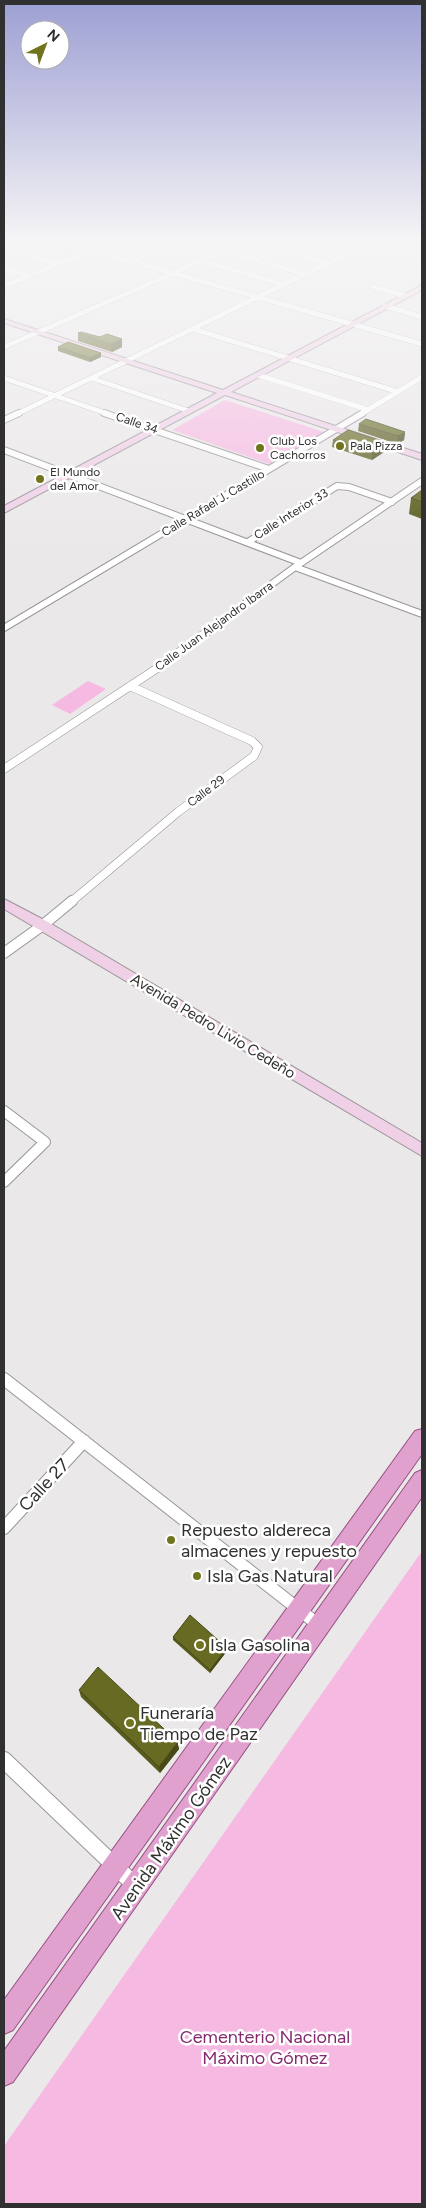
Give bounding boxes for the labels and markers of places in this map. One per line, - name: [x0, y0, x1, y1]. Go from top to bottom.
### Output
- place label: Club Los Cachorros: [270, 434, 326, 462]
- place label: Pala Pizza: [350, 439, 402, 453]
- marker: Pala Pizza: [334, 440, 346, 452]
- marker: Club Los Cachorros: [254, 442, 266, 454]
- place label: El Mundo del Amor: [50, 465, 100, 493]
- marker: El Mundo del Amor: [34, 473, 46, 485]
- place label: Repuesto aldereca almacenes y repuesto: [181, 1519, 357, 1562]
- marker: Repuesto aldereca almacenes y repuesto: [165, 1534, 177, 1546]
- place label: Isla Gas Natural: [207, 1565, 333, 1587]
- marker: Isla Gas Natural: [191, 1570, 203, 1582]
- place label: Isla Gasolina: [210, 1634, 310, 1656]
- marker: Isla Gasolina: [194, 1639, 206, 1651]
- place label: Funeraría Tiempo de Paz: [140, 1702, 258, 1745]
- marker: Funeraría Tiempo de Paz: [124, 1717, 136, 1729]

